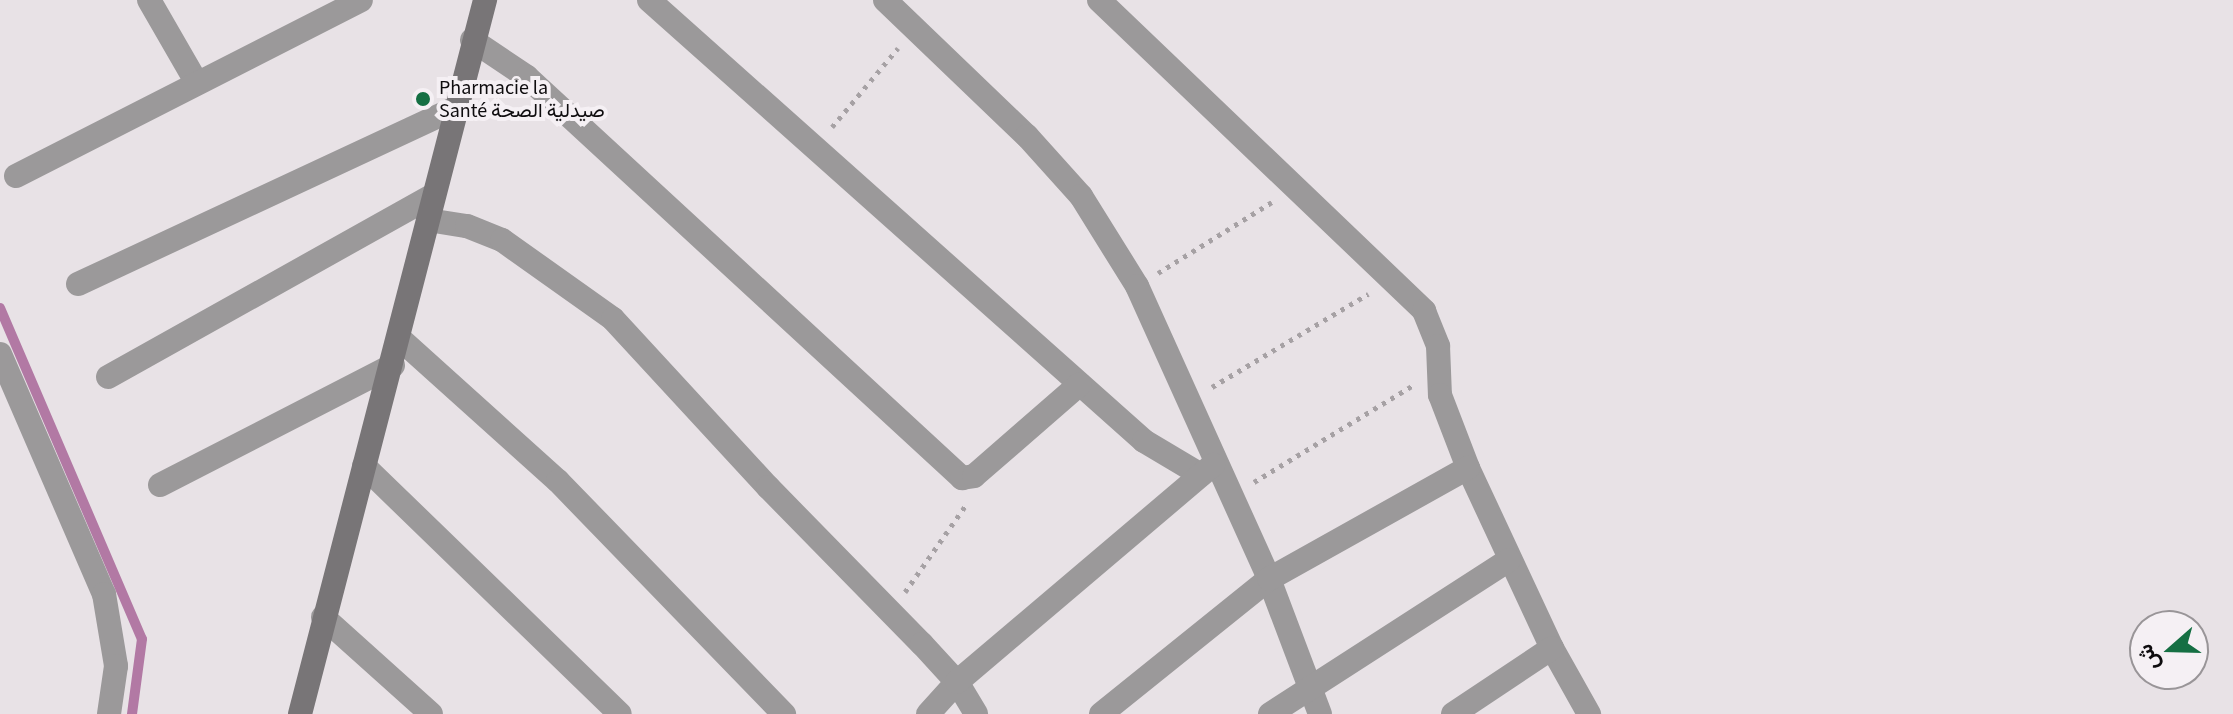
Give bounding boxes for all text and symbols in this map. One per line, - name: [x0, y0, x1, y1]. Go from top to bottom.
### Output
- place label: Pharmacie la Santé صيدلية الصحة: [439, 76, 605, 123]
- marker: Pharmacie la Santé صيدلية الصحة: [414, 90, 432, 108]
- north arrow: [2129, 610, 2209, 690]
- text: ش: [2129, 640, 2168, 675]

